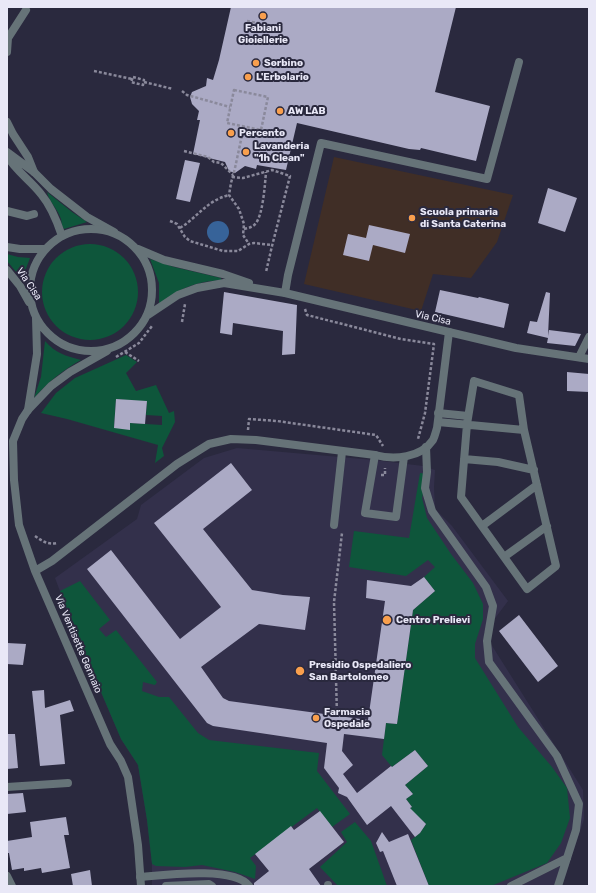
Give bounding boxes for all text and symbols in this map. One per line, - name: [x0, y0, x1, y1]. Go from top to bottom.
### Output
- marker: Fabiani Gioiellerie: [258, 11, 268, 21]
- place label: Fabiani Gioiellerie: [238, 22, 288, 46]
- place label: Sorbino: [264, 57, 303, 69]
- marker: Sorbino: [251, 58, 261, 68]
- place label: L'Erbolario: [256, 71, 309, 83]
- marker: L'Erbolario: [243, 72, 253, 82]
- place label: AW LAB: [288, 105, 325, 117]
- marker: AW LAB: [275, 106, 285, 116]
- place label: Percento: [239, 127, 285, 139]
- marker: Percento: [226, 128, 236, 138]
- place label: Lavanderia "1h Clean": [254, 140, 309, 164]
- marker: Lavanderia "1h Clean": [241, 147, 251, 157]
- place label: Scuola primaria di Santa Caterina: [420, 206, 506, 230]
- marker: Scuola primaria di Santa Caterina: [407, 213, 417, 223]
- street label: Via Cisa: [14, 265, 44, 303]
- street label: Via Cisa: [414, 308, 452, 328]
- street label: Via Ventisette Gennaio: [52, 593, 104, 695]
- marker: Centro Prelievi: [381, 614, 393, 626]
- place label: Centro Prelievi: [396, 614, 470, 626]
- place label: Presidio Ospedaliero San Bartolomeo: [309, 659, 411, 682]
- marker: Presidio Ospedaliero San Bartolomeo: [294, 665, 306, 677]
- place label: Farmacia Ospedale: [324, 706, 370, 730]
- marker: Farmacia Ospedale: [311, 713, 321, 723]

